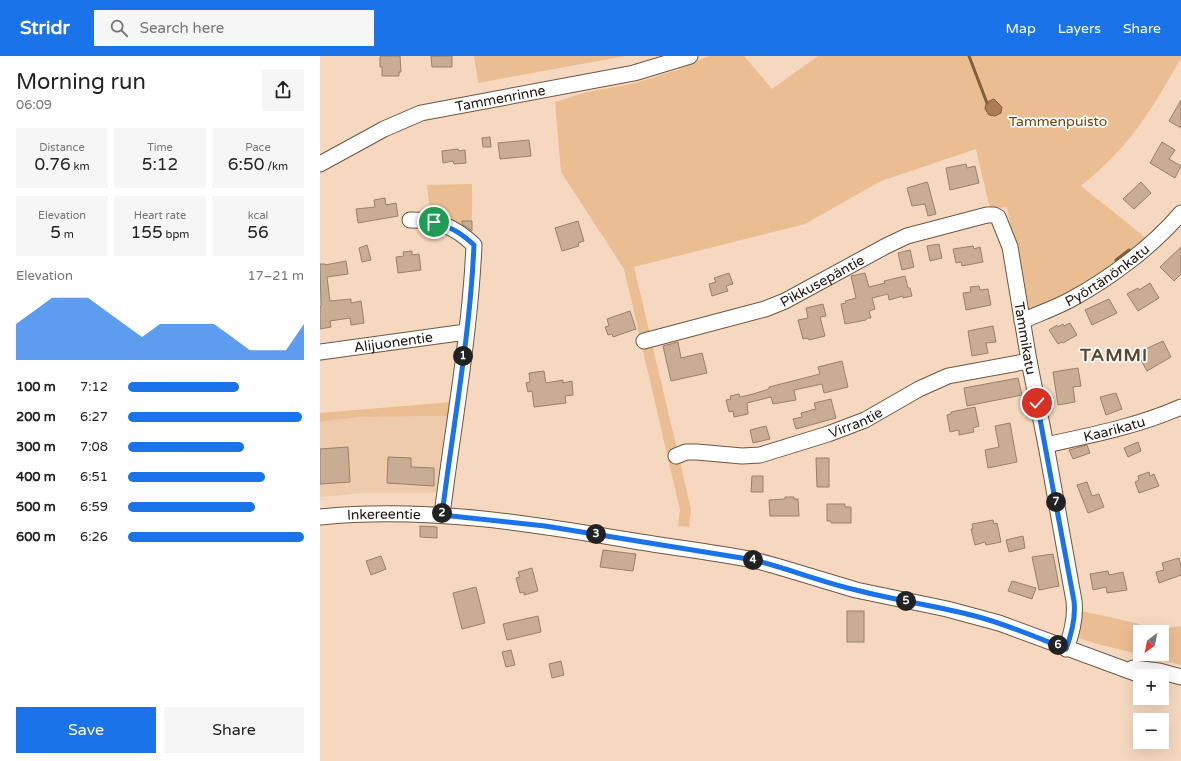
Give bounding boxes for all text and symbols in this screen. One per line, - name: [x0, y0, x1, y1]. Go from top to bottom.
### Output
- search box: [94, 10, 374, 46]
- text: Stridr: [20, 17, 70, 39]
- icon: search: [108, 17, 130, 39]
- text: Search here: [140, 19, 224, 37]
- text: Map: [1006, 20, 1036, 37]
- text: Layers: [1058, 20, 1101, 37]
- text: Share: [1123, 20, 1161, 37]
- text: Morning run: [16, 69, 146, 95]
- button: share: [262, 69, 304, 111]
- street label: Tammenrinne: [454, 82, 547, 115]
- text: 06:09: [16, 97, 52, 113]
- park label: Tammenpuisto: [1009, 113, 1107, 130]
- text: Distance: [39, 141, 85, 154]
- text: Time: [147, 141, 173, 154]
- text: Pace: [245, 141, 271, 154]
- text: 0.76: [34, 154, 71, 175]
- text: 5:12: [142, 154, 178, 175]
- text: 6:50: [228, 154, 264, 175]
- text: km: [71, 160, 90, 173]
- text: /km: [264, 160, 288, 173]
- pin: [417, 205, 451, 239]
- text: Elevation: [38, 209, 86, 222]
- text: Heart rate: [134, 209, 186, 222]
- text: kcal: [248, 209, 268, 222]
- icon: arrive: [423, 211, 445, 233]
- text: 5: [50, 222, 61, 243]
- text: 155: [131, 222, 163, 243]
- text: 56: [247, 222, 269, 243]
- text: m: [61, 228, 74, 241]
- text: bpm: [163, 228, 189, 241]
- street label: Pyörtänönkatu: [1062, 241, 1153, 310]
- street label: Pikkusepäntie: [777, 251, 867, 311]
- text: Elevation: [16, 268, 73, 284]
- text: 17–21 m: [247, 268, 304, 284]
- street label: Tammikatu: [1010, 301, 1040, 376]
- street label: Alijuonentie: [353, 329, 434, 356]
- district label: TAMMI: [1079, 344, 1148, 366]
- pin: 1: [453, 346, 473, 366]
- text: 1: [460, 349, 466, 362]
- text: 100 m: [16, 379, 56, 395]
- text: 7:12: [80, 379, 108, 395]
- pin: [1020, 386, 1054, 420]
- icon: check: [1026, 392, 1048, 414]
- street label: Virrantie: [827, 404, 886, 442]
- text: 200 m: [16, 409, 56, 425]
- text: 6:27: [80, 409, 108, 425]
- street label: Kaarikatu: [1082, 413, 1147, 446]
- text: 300 m: [16, 439, 56, 455]
- text: 7:08: [80, 439, 108, 455]
- text: 400 m: [16, 469, 56, 485]
- text: 6:51: [80, 469, 108, 485]
- pin: 7: [1046, 492, 1066, 512]
- text: 7: [1053, 495, 1059, 508]
- text: 500 m: [16, 499, 56, 515]
- text: 6:59: [80, 499, 108, 515]
- pin: 2: [432, 503, 452, 523]
- street label: Inkereentie: [346, 506, 421, 524]
- text: 2: [439, 506, 445, 519]
- pin: 3: [586, 524, 606, 544]
- text: 3: [593, 527, 599, 540]
- text: 600 m: [16, 529, 56, 545]
- text: 6:26: [80, 529, 108, 545]
- pin: 4: [743, 550, 763, 570]
- text: 4: [750, 553, 756, 566]
- pin: 5: [896, 591, 916, 611]
- text: 5: [903, 594, 909, 607]
- north arrow: [1133, 625, 1169, 661]
- map controls: [1133, 625, 1169, 749]
- pin: 6: [1048, 635, 1068, 655]
- text: 6: [1055, 638, 1061, 651]
- button: +: [1133, 669, 1169, 705]
- button: Save: [16, 707, 156, 753]
- button: Share: [164, 707, 304, 753]
- button: −: [1133, 713, 1169, 749]

